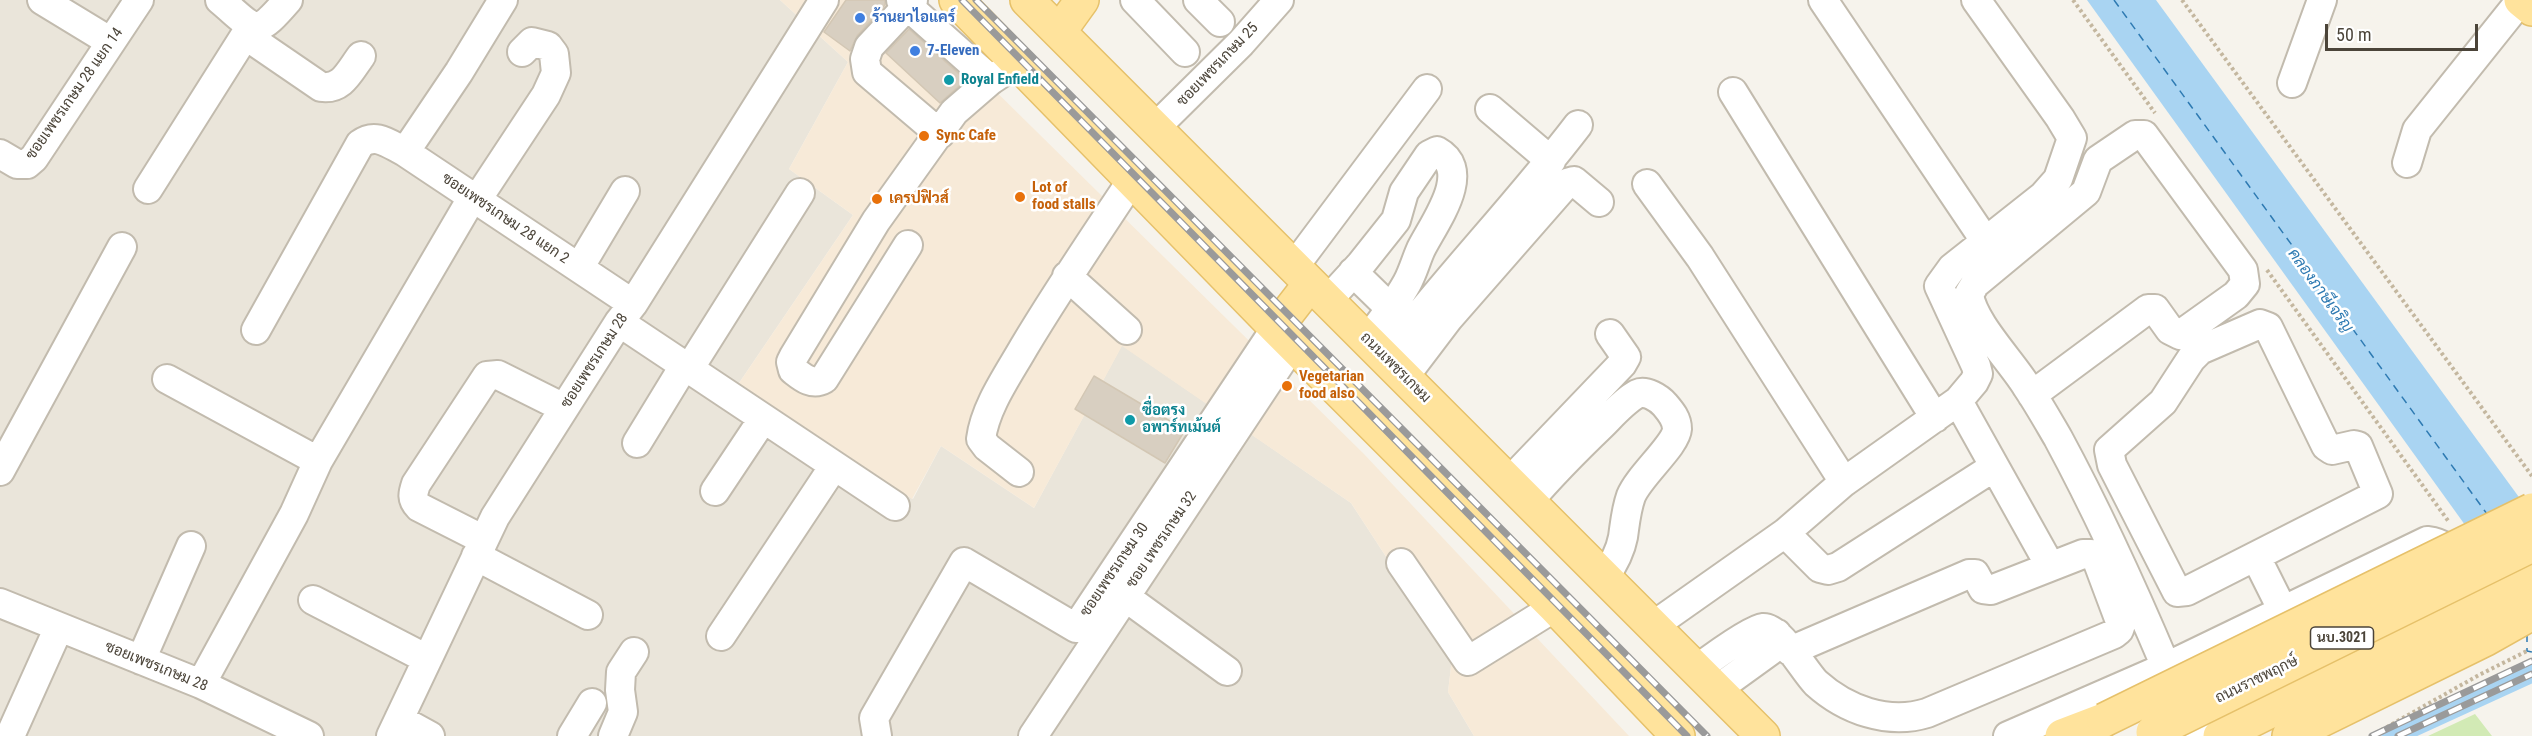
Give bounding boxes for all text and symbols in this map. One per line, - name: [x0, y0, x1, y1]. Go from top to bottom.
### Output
- place label: ร้านยาไอแคร์: [872, 9, 955, 27]
- marker: ร้านยาไอแคร์: [853, 11, 867, 25]
- scale bar: [2328, 12, 2481, 50]
- street label: ซอยเพชรเกษม 25: [1174, 19, 1262, 111]
- text: 50 m: [2336, 24, 2371, 45]
- street label: ซอยเพชรเกษม 28 แยก 14: [23, 25, 127, 163]
- place label: 7-Eleven: [927, 42, 979, 60]
- marker: 7-Eleven: [908, 44, 922, 58]
- place label: Royal Enfield: [961, 71, 1039, 89]
- marker: Royal Enfield: [942, 73, 956, 87]
- place label: Sync Cafe: [936, 127, 996, 145]
- marker: Sync Cafe: [917, 129, 931, 143]
- street label: ซอยเพชรเกษม 28 แยก 2: [438, 170, 572, 268]
- place label: Lot of food stalls: [1032, 179, 1096, 214]
- place label: เครปฟิวส์: [889, 190, 949, 208]
- marker: Lot of food stalls: [1013, 190, 1027, 204]
- marker: เครปฟิวส์: [870, 192, 884, 206]
- water label: คลองภาษีเจริญ: [2283, 245, 2357, 337]
- street label: ซอยเพชรเกษม 28: [558, 310, 632, 412]
- street label: ถนนเพชรเกษม: [1356, 329, 1434, 407]
- place label: Vegetarian food also: [1299, 368, 1364, 403]
- marker: Vegetarian food also: [1280, 379, 1294, 393]
- place label: ซื่อตรง อพาร์ทเม้นต์: [1142, 402, 1221, 437]
- marker: ซื่อตรง อพาร์ทเม้นต์: [1123, 413, 1137, 427]
- street label: ซอย เพชรเกษม 32: [1123, 488, 1201, 592]
- street label: ซอยเพชรเกษม 30: [1077, 520, 1153, 620]
- road number: นบ.3021: [2310, 627, 2374, 649]
- street label: ซอยเพชรเกษม 28: [102, 638, 210, 696]
- street label: ถนนราชพฤกษ์: [2213, 652, 2301, 708]

